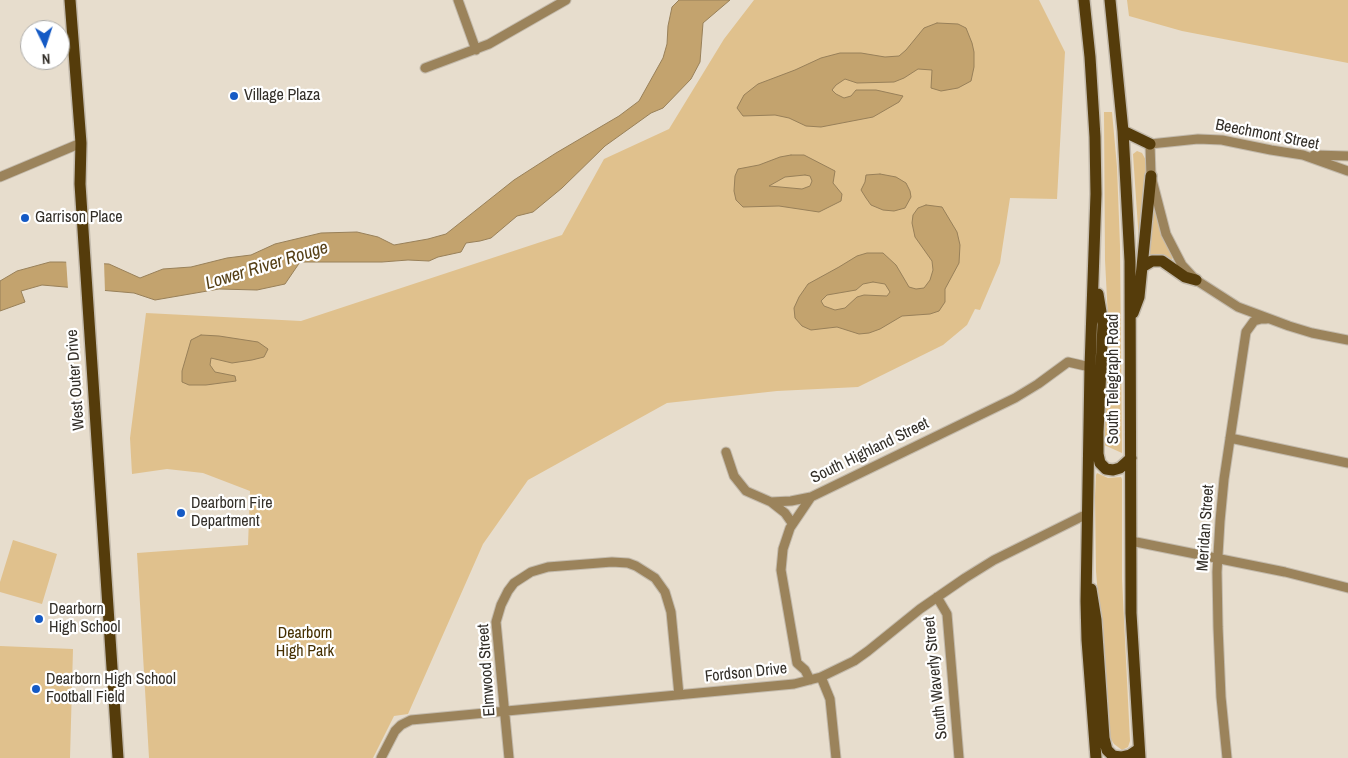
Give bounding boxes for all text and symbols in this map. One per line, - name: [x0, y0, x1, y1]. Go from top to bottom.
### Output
- north arrow: [20, 20, 70, 70]
- text: N: [41, 50, 51, 68]
- place label: Village Plaza: [244, 86, 320, 106]
- marker: Village Plaza: [228, 90, 240, 102]
- street label: Beechmont Street: [1214, 116, 1320, 154]
- place label: Garrison Place: [35, 208, 123, 228]
- marker: Garrison Place: [19, 212, 31, 224]
- water label: Lower River Rouge: [203, 237, 331, 295]
- street label: South Telegraph Road: [1104, 314, 1124, 444]
- street label: West Outer Drive: [63, 329, 89, 431]
- street label: South Highland Street: [808, 414, 932, 488]
- street label: Meridan Street: [1193, 484, 1219, 572]
- place label: Dearborn Fire Department: [191, 494, 273, 532]
- marker: Dearborn Fire Department: [175, 507, 187, 519]
- place label: Dearborn High School: [49, 600, 120, 638]
- marker: Dearborn High School: [33, 613, 45, 625]
- street label: South Waverly Street: [920, 616, 952, 740]
- street label: Elmwood Street: [474, 623, 500, 717]
- park label: Dearborn High Park: [276, 624, 334, 662]
- street label: Fordson Drive: [704, 659, 788, 687]
- place label: Dearborn High School Football Field: [46, 670, 176, 708]
- marker: Dearborn High School Football Field: [30, 683, 42, 695]

